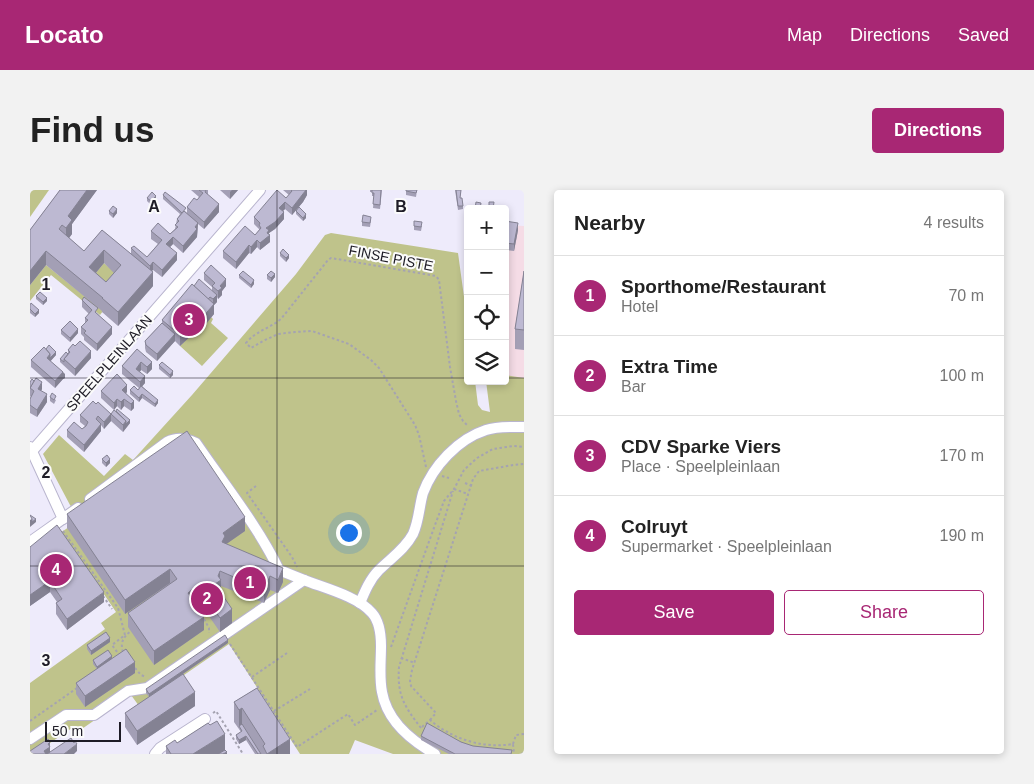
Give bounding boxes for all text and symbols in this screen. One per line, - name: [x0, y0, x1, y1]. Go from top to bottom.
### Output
- text: Locato: [25, 21, 104, 48]
- text: Map: [787, 25, 822, 45]
- text: Directions: [850, 25, 930, 45]
- text: Saved: [958, 25, 1009, 45]
- button: Directions: [872, 108, 1004, 153]
- text: Find us: [30, 110, 154, 149]
- text: A: [148, 198, 160, 215]
- text: B: [395, 198, 407, 215]
- map controls: [464, 205, 509, 385]
- button: +: [464, 205, 509, 250]
- text: Nearby: [574, 211, 645, 234]
- text: 4 results: [924, 214, 984, 231]
- street label: FINSE PISTE: [347, 242, 435, 274]
- button: −: [464, 250, 509, 295]
- text: 1: [42, 276, 51, 293]
- text: Sporthome/Restaurant: [621, 276, 826, 297]
- text: 1: [586, 287, 594, 304]
- text: 70 m: [948, 287, 984, 304]
- button: locate: [464, 295, 509, 340]
- text: Hotel: [621, 298, 658, 315]
- pin: 3: [173, 301, 205, 339]
- street label: SPEELPLEINLAAN: [63, 312, 155, 414]
- button: layers: [464, 340, 509, 385]
- text: Extra Time: [621, 356, 718, 377]
- text: 2: [586, 367, 594, 384]
- text: 100 m: [940, 367, 984, 384]
- text: Bar: [621, 378, 646, 395]
- text: CDV Sparke Viers: [621, 436, 781, 457]
- text: 3: [586, 447, 594, 464]
- text: 170 m: [940, 447, 984, 464]
- text: Place · Speelpleinlaan: [621, 458, 780, 475]
- text: 2: [42, 464, 51, 481]
- text: Colruyt: [621, 516, 688, 537]
- your location: [336, 520, 362, 546]
- text: 4: [586, 527, 594, 544]
- text: 190 m: [940, 527, 984, 544]
- text: Supermarket · Speelpleinlaan: [621, 538, 832, 555]
- pin: 4: [40, 551, 72, 589]
- pin: 1: [234, 564, 266, 602]
- pin: 2: [191, 580, 223, 618]
- button: Save: [574, 590, 774, 635]
- button: Share: [784, 590, 984, 635]
- text: 3: [42, 652, 51, 669]
- scale bar: [45, 719, 121, 742]
- text: 50 m: [52, 723, 83, 739]

